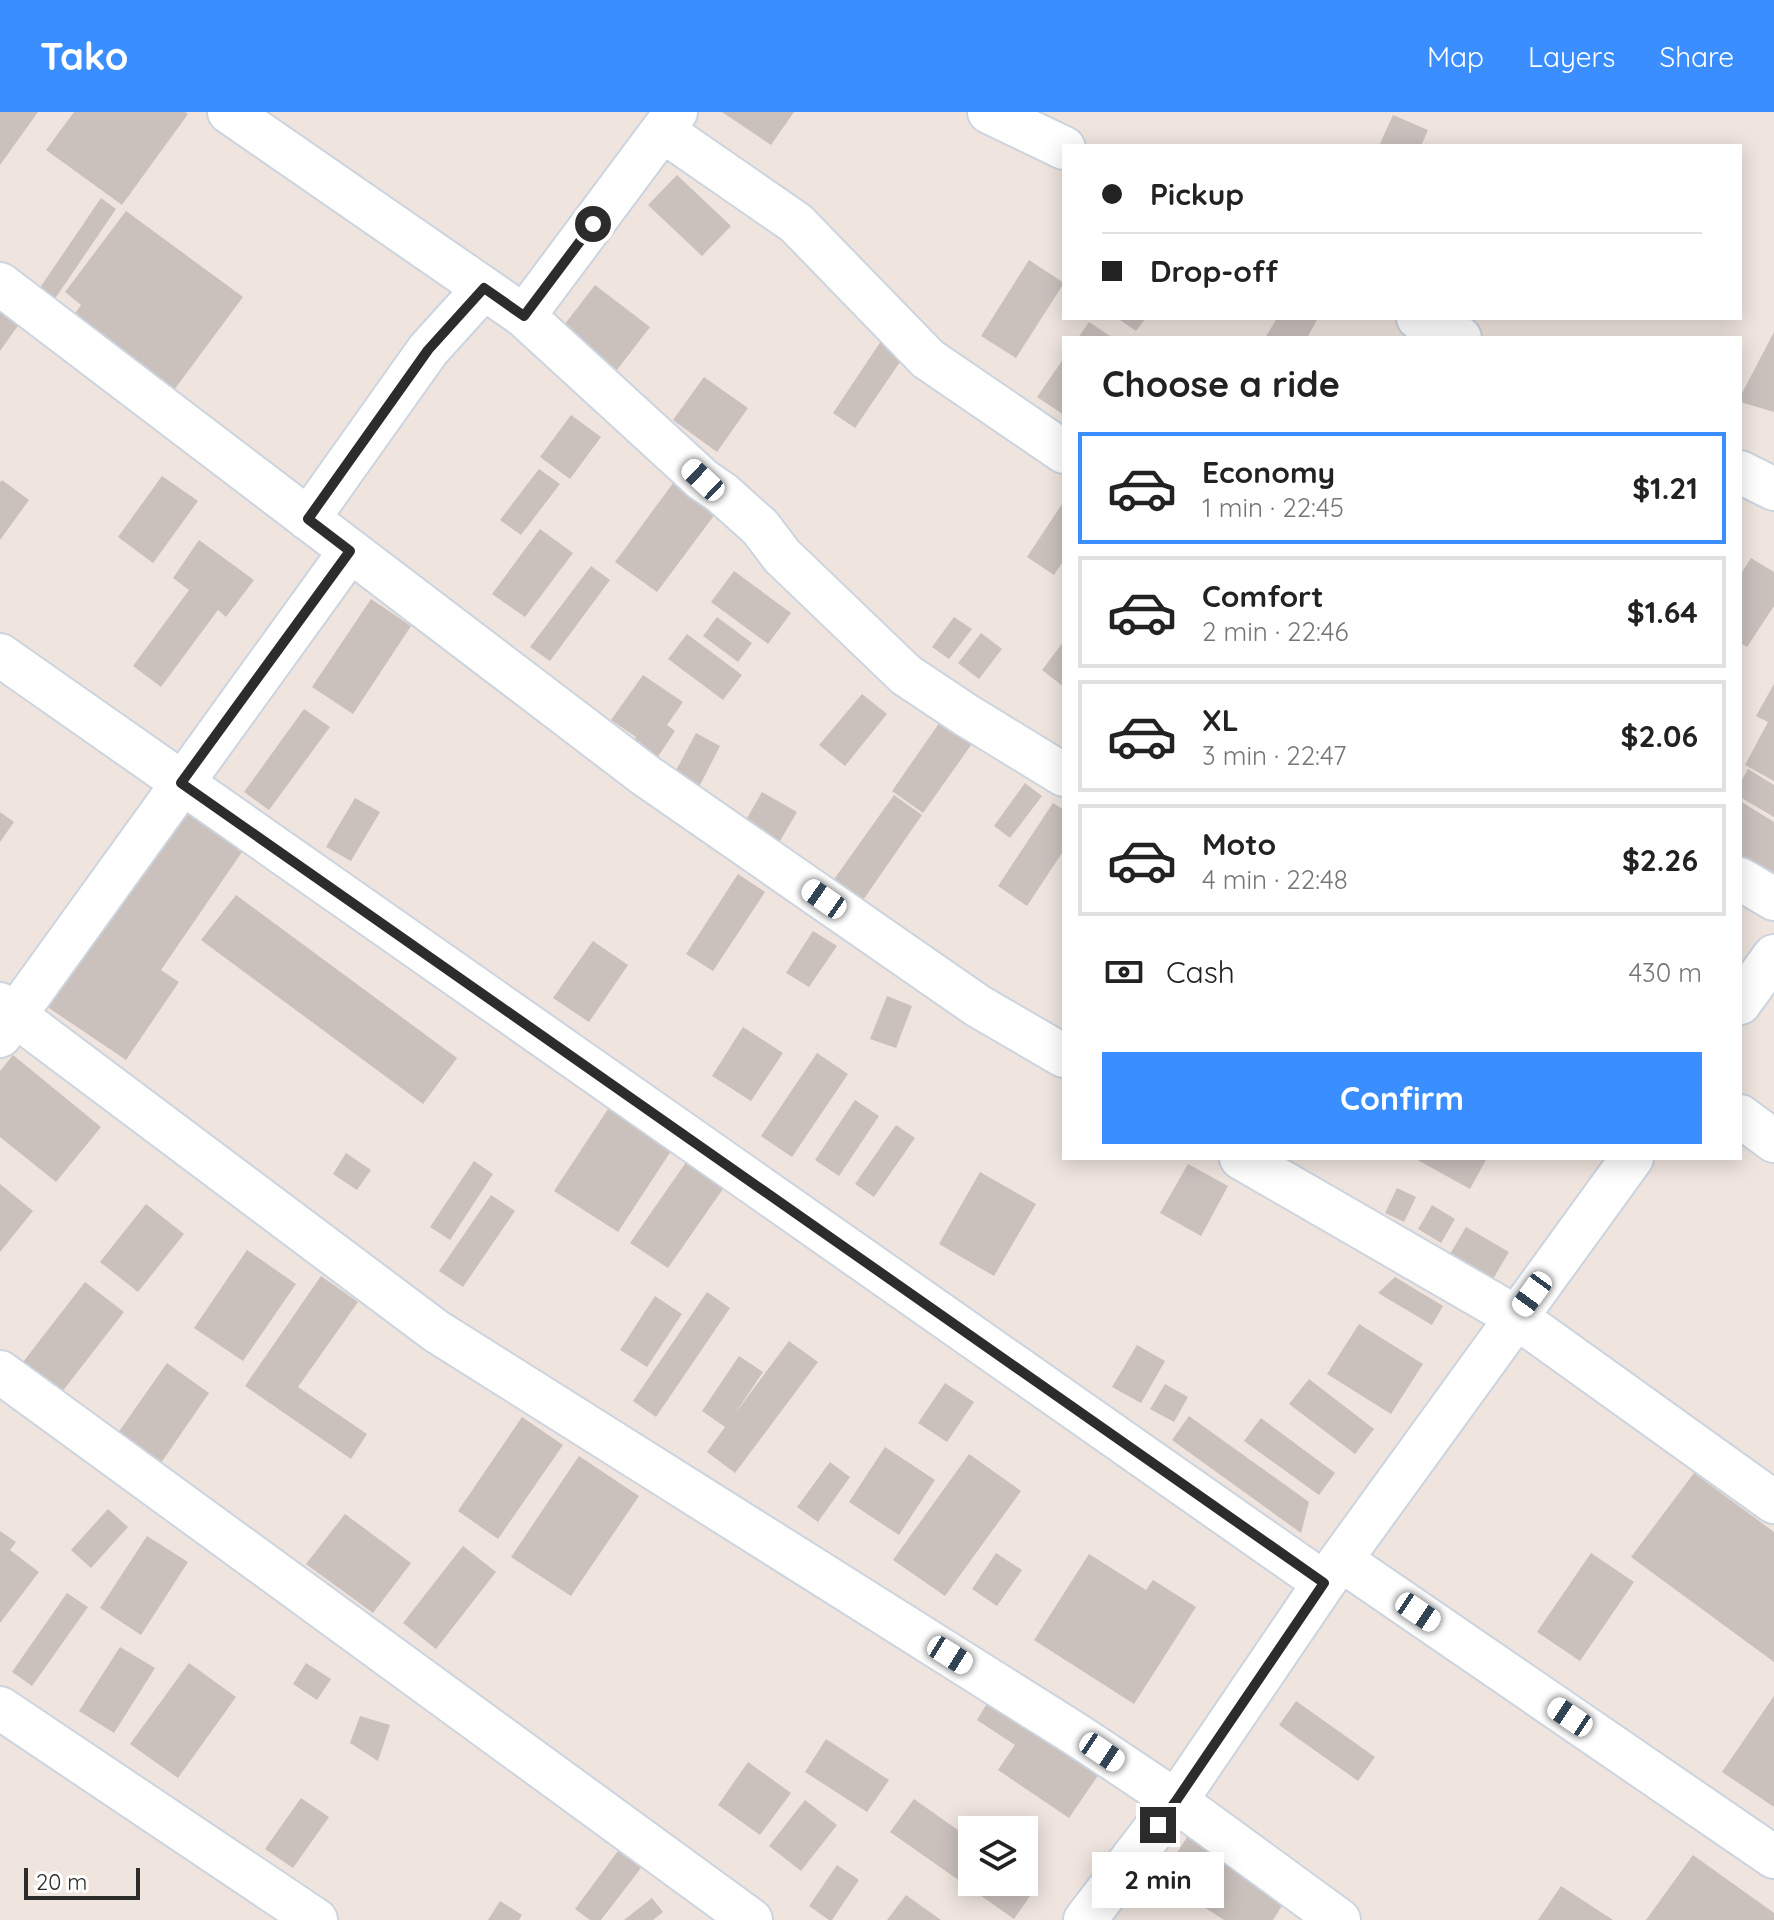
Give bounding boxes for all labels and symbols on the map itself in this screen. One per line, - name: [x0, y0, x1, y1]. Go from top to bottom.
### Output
- route start: [575, 206, 611, 242]
- car: [677, 455, 729, 505]
- car: [797, 875, 851, 923]
- car: [1508, 1268, 1556, 1320]
- car: [1391, 1589, 1445, 1635]
- car: [923, 1632, 977, 1678]
- car: [1543, 1694, 1597, 1740]
- car: [1075, 1729, 1129, 1775]
- route end: [1140, 1807, 1176, 1843]
- callout: 2 min: [1092, 1853, 1224, 1909]
- scale bar: [24, 1864, 140, 1900]

